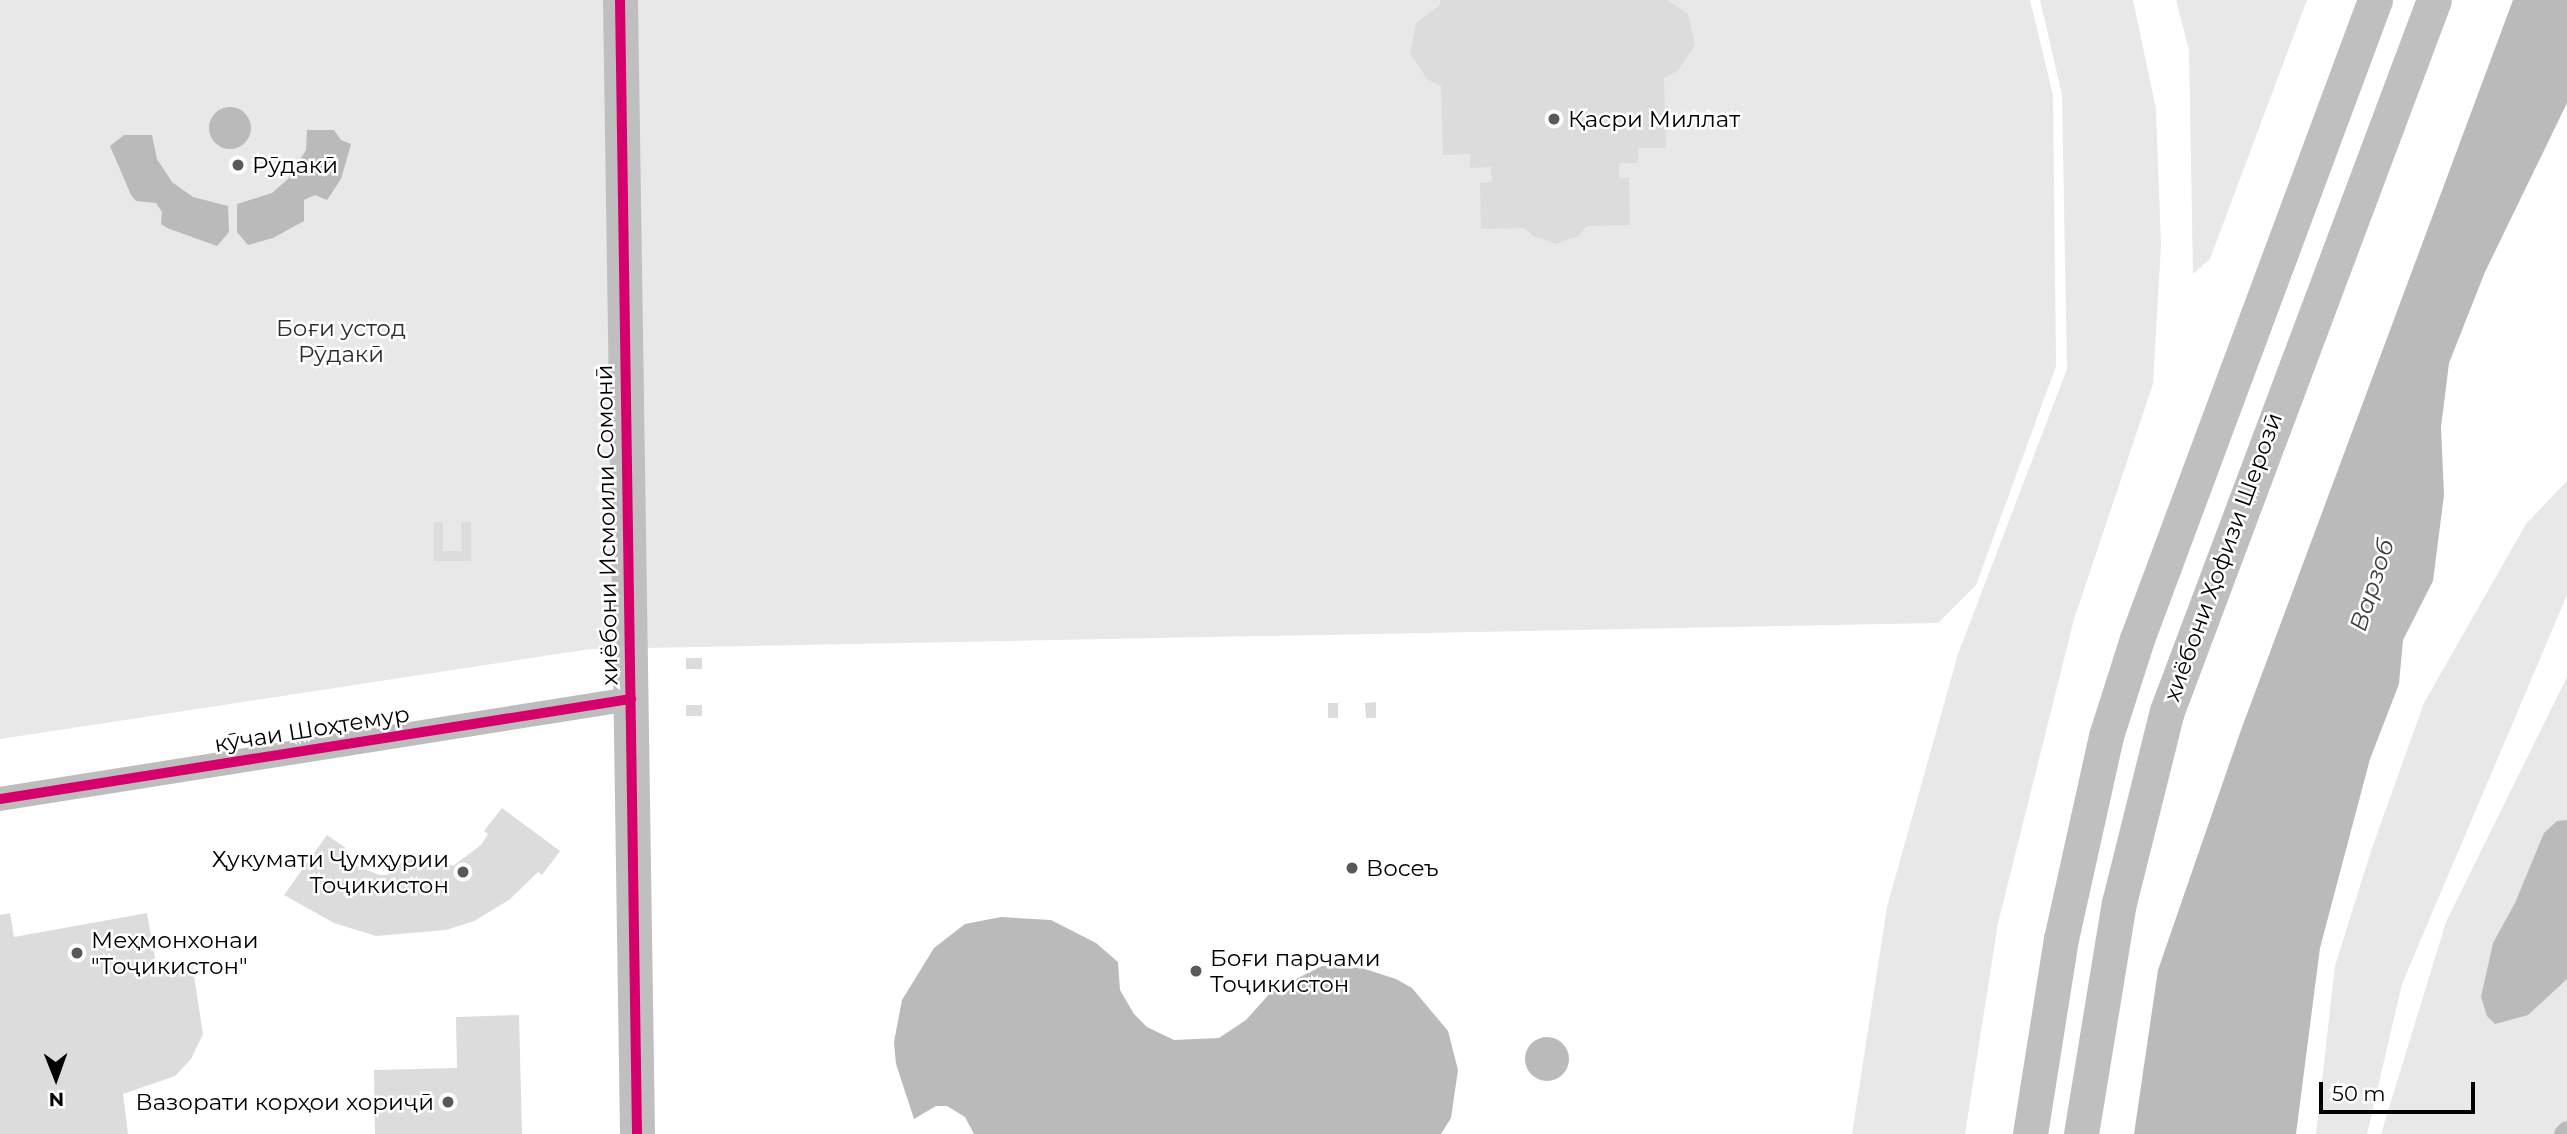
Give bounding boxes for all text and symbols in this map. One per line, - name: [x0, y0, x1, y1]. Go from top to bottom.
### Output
- place label: Қасри Миллат: [1568, 105, 1740, 133]
- marker: Қасри Миллат: [1546, 111, 1562, 127]
- place label: Рӯдакӣ: [252, 151, 338, 179]
- marker: Рӯдакӣ: [230, 157, 246, 173]
- park label: Боғи устод Рӯдакӣ: [276, 314, 406, 368]
- street label: хиёбони Исмоили Сомонӣ: [590, 364, 624, 686]
- street label: хиёбони Ҳофизи Шерозӣ: [2158, 409, 2288, 705]
- water label: Варзоб: [2344, 535, 2400, 635]
- street label: кӯчаи Шоҳтемур: [212, 700, 412, 758]
- place label: Ҳукумати Ҷумҳурии Тоҷикистон: [212, 845, 449, 899]
- place label: Восеъ: [1366, 854, 1439, 882]
- marker: Восеъ: [1344, 860, 1360, 876]
- marker: Ҳукумати Ҷумҳурии Тоҷикистон: [455, 864, 471, 880]
- place label: Меҳмонхонаи "Тоҷикистон": [91, 926, 259, 980]
- place label: Боғи парчами Тоҷикистон: [1210, 944, 1381, 998]
- marker: Меҳмонхонаи "Тоҷикистон": [69, 945, 85, 961]
- marker: Боғи парчами Тоҷикистон: [1188, 963, 1204, 979]
- north arrow: [21, 1043, 91, 1113]
- scale bar: [2322, 1068, 2478, 1112]
- text: 50 m: [2332, 1081, 2386, 1106]
- text: N: [49, 1088, 64, 1111]
- place label: Вазорати корҳои хориҷӣ: [135, 1088, 434, 1116]
- marker: Вазорати корҳои хориҷӣ: [440, 1094, 456, 1110]

